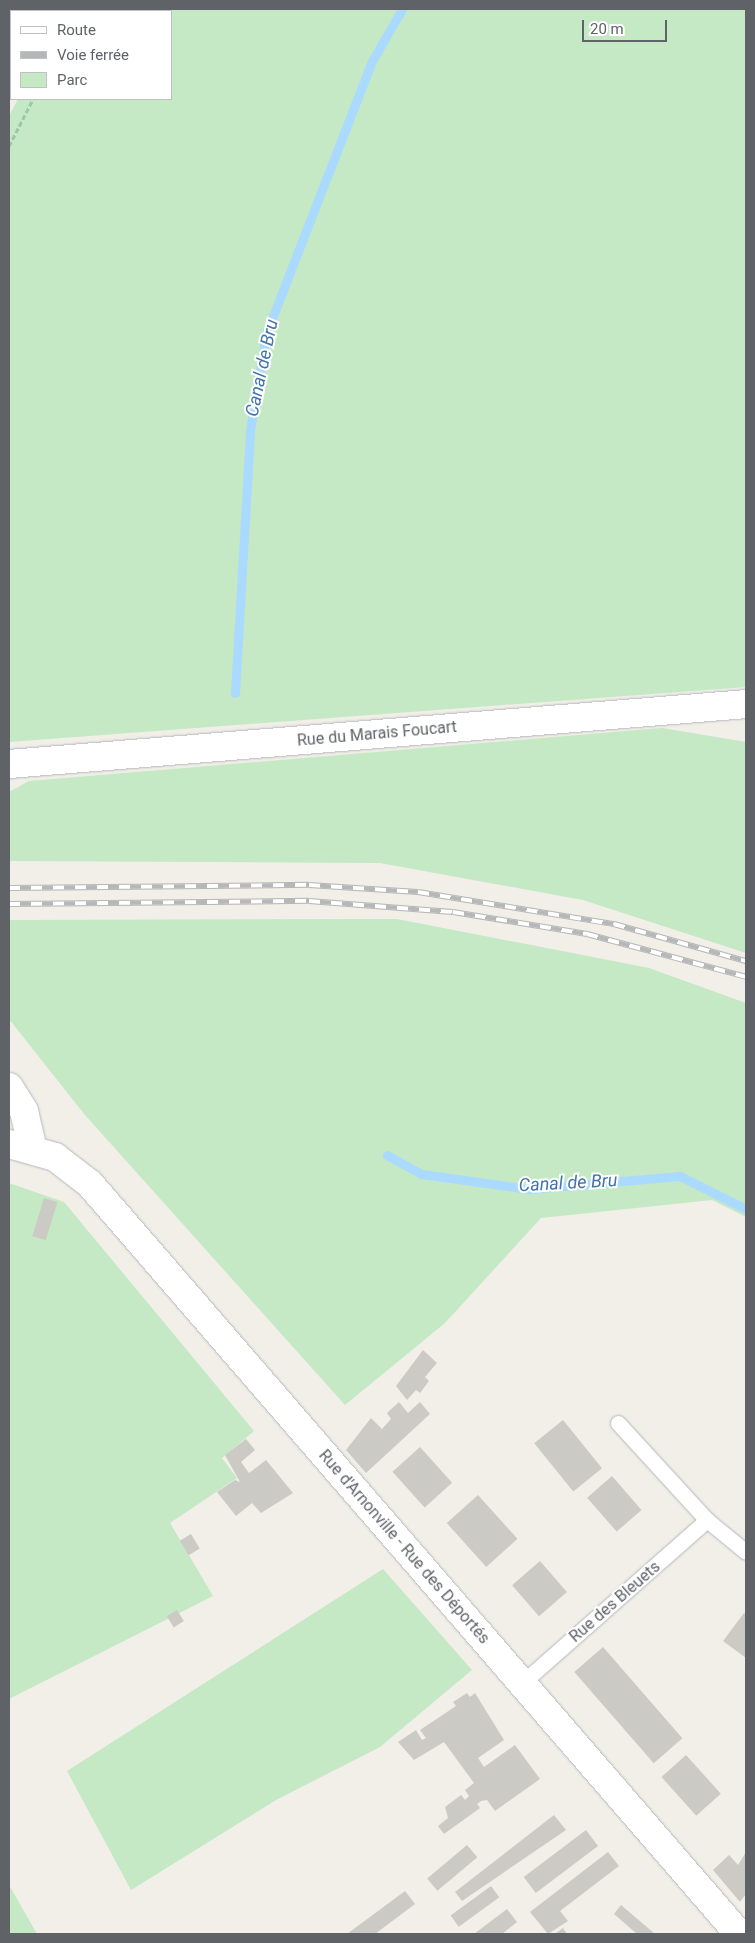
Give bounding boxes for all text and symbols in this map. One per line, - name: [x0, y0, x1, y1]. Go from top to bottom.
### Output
- legend: [10, 10, 172, 100]
- scale bar: [585, 10, 670, 42]
- text: 20 m: [590, 20, 624, 38]
- text: Route: [57, 21, 96, 39]
- text: Voie ferrée: [57, 46, 129, 64]
- text: Parc: [57, 71, 87, 89]
- water label: Canal de Bru: [241, 318, 283, 418]
- street label: Rue du Marais Foucart: [296, 717, 458, 751]
- water label: Canal de Bru: [518, 1170, 618, 1196]
- street label: Rue d'Arnonville - Rue des Déportés: [315, 1446, 493, 1648]
- street label: Rue des Bleuets: [566, 1557, 664, 1647]

